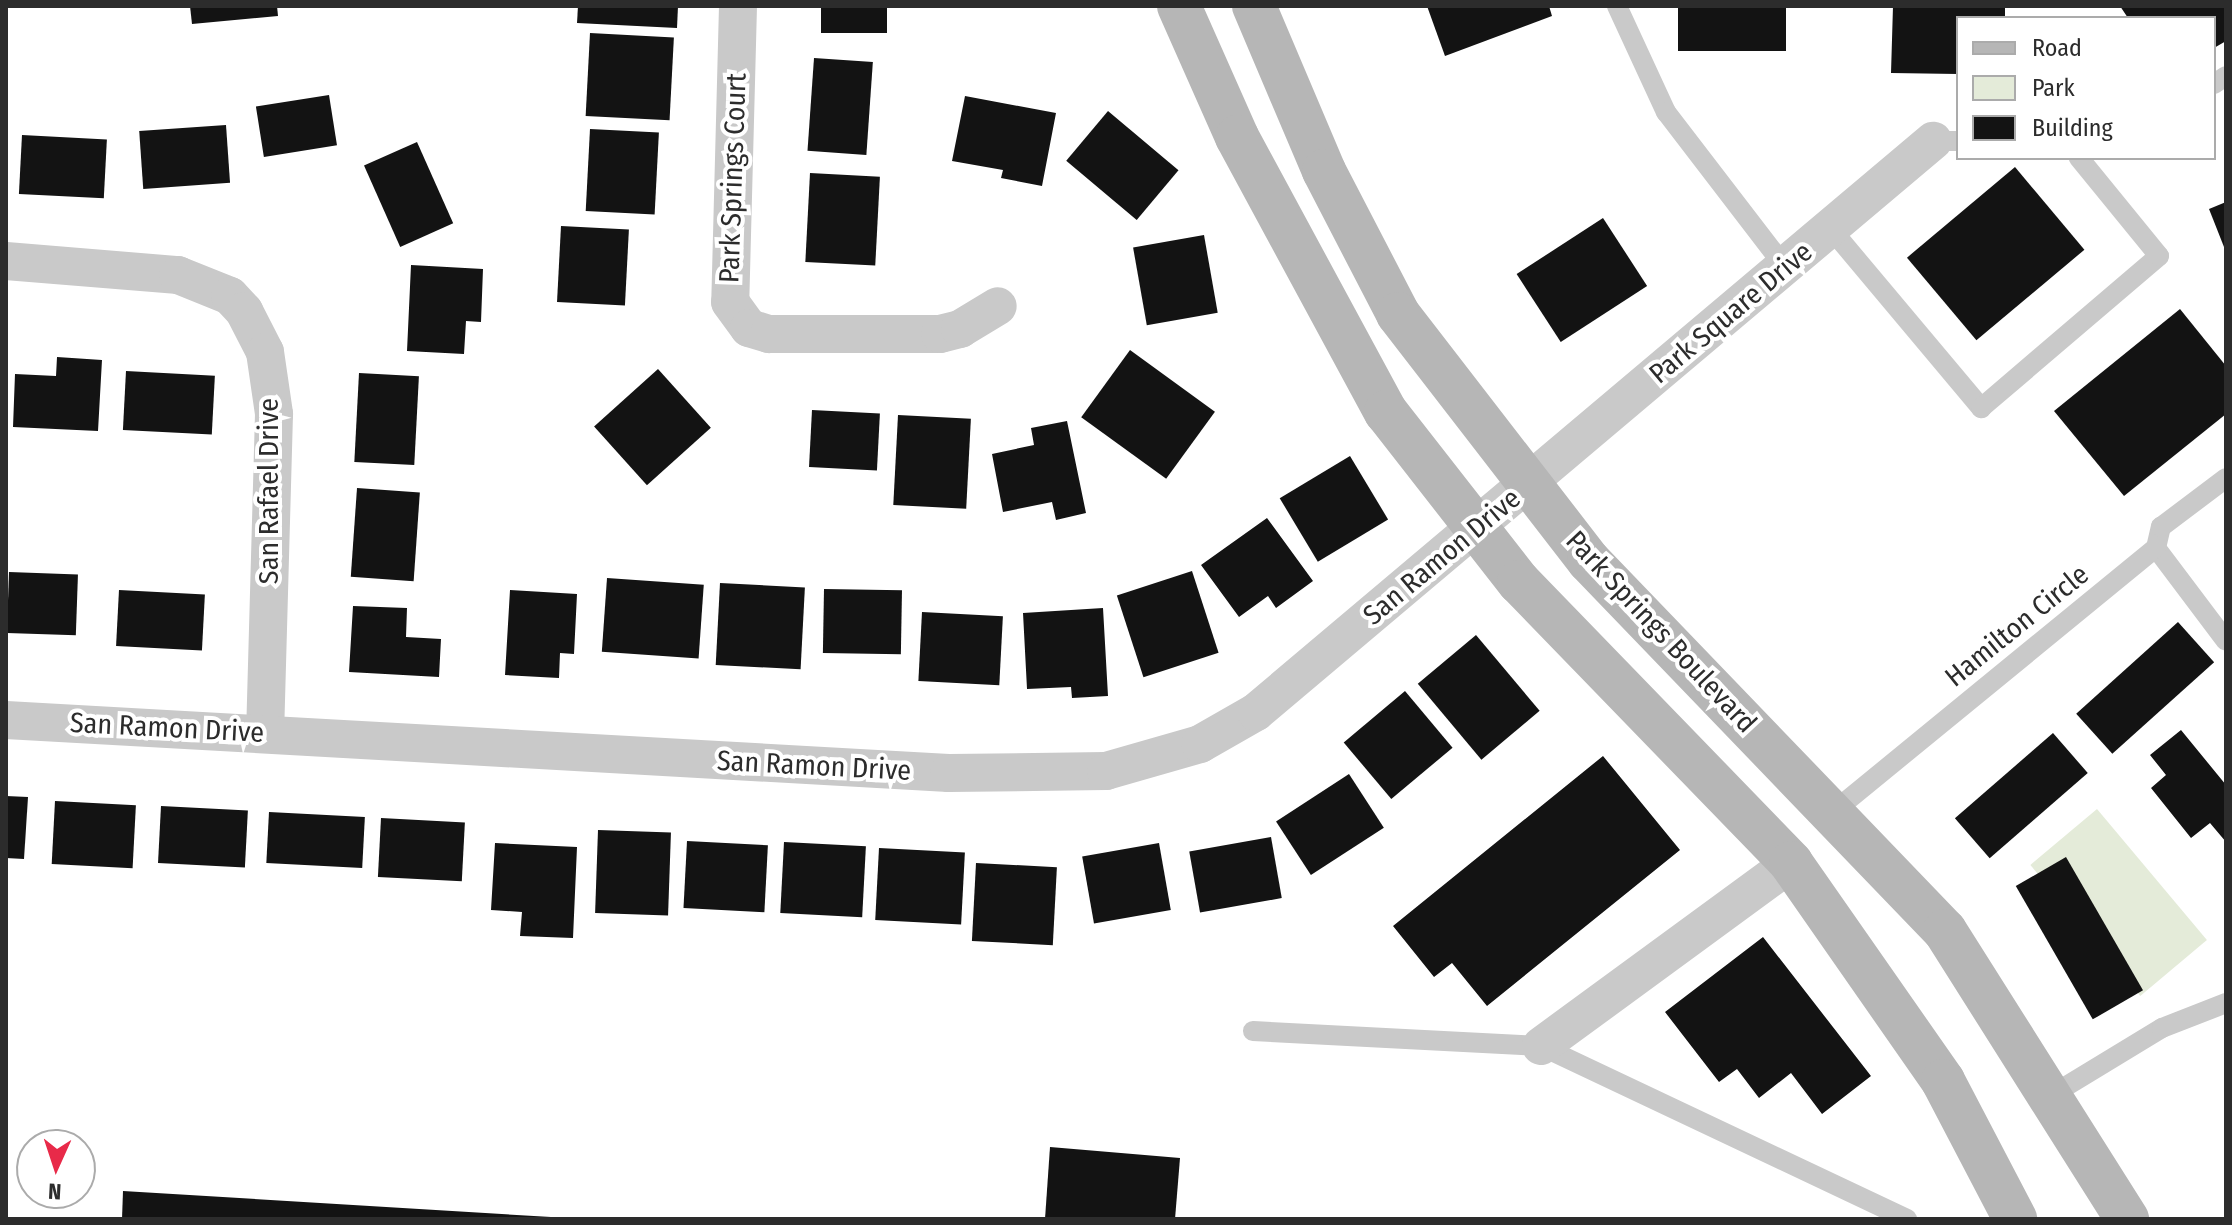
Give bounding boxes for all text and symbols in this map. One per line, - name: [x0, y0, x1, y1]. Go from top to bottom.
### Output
- legend: [1956, 16, 2216, 160]
- text: Road: [2032, 34, 2082, 62]
- street label: Park Springs Court: [713, 72, 753, 284]
- text: Park: [2032, 74, 2075, 102]
- text: Building: [2032, 114, 2113, 142]
- street label: Park Square Drive: [1643, 235, 1819, 391]
- street label: San Rafael Drive: [252, 398, 286, 584]
- street label: San Ramon Drive: [1357, 482, 1527, 632]
- street label: Park Springs Boulevard: [1559, 524, 1763, 740]
- street label: Hamilton Circle: [1939, 558, 2095, 694]
- street label: San Ramon Drive: [69, 706, 265, 750]
- street label: San Ramon Drive: [716, 744, 912, 788]
- north arrow: [16, 1129, 96, 1209]
- text: N: [48, 1178, 62, 1205]

